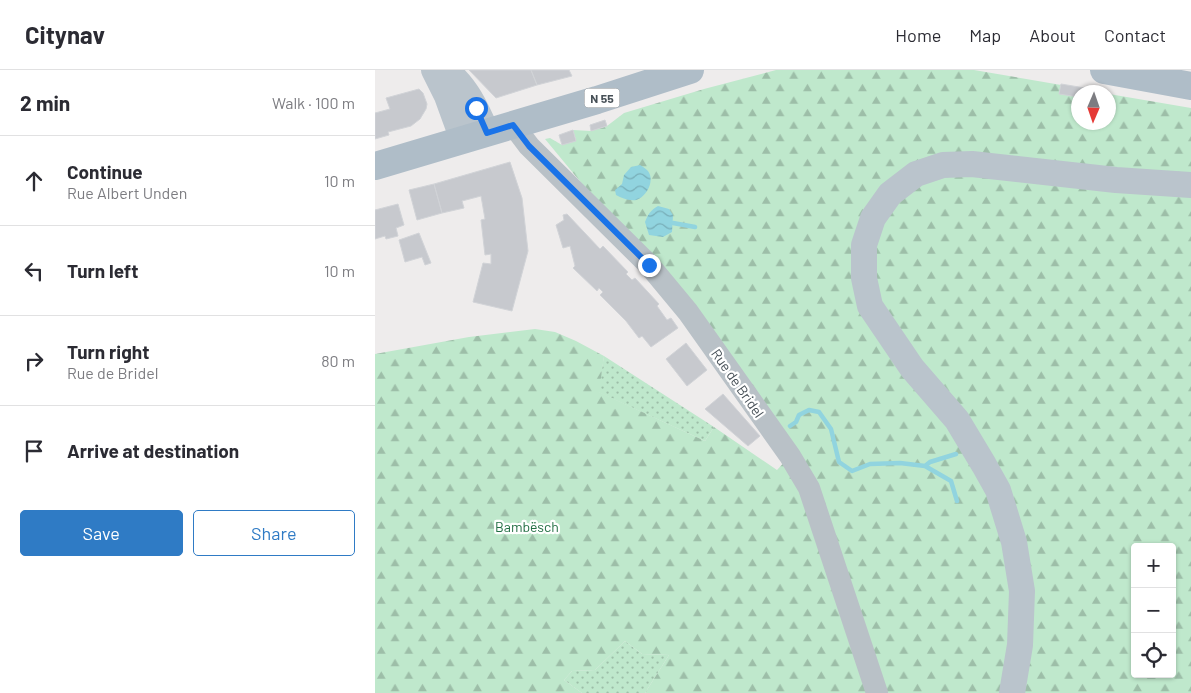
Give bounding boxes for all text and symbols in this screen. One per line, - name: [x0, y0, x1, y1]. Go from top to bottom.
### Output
- text: Citynav: [25, 20, 105, 49]
- text: Home: [895, 24, 941, 46]
- text: Map: [969, 24, 1001, 46]
- text: About: [1029, 24, 1076, 46]
- text: Contact: [1104, 24, 1166, 46]
- north arrow: [1071, 85, 1116, 130]
- road number: N 55: [585, 88, 619, 108]
- text: 2 min: [20, 90, 70, 115]
- text: Walk · 100 m: [272, 93, 355, 112]
- route start: [465, 97, 488, 120]
- text: Continue: [67, 160, 143, 183]
- icon: ahead: [20, 167, 48, 195]
- text: 10 m: [324, 171, 355, 190]
- text: Rue Albert Unden: [67, 183, 188, 202]
- route end: [638, 254, 661, 277]
- icon: left: [20, 257, 48, 285]
- text: Turn left: [67, 259, 138, 282]
- text: 10 m: [324, 261, 355, 280]
- text: Turn right: [67, 340, 149, 363]
- street label: Rue de Bridel: [708, 345, 768, 421]
- icon: right: [20, 347, 48, 375]
- text: 80 m: [321, 351, 355, 370]
- text: Rue de Bridel: [67, 363, 158, 382]
- icon: arrive: [20, 437, 48, 465]
- text: Arrive at destination: [67, 439, 239, 462]
- button: Save: [20, 510, 183, 556]
- button: Share: [193, 510, 355, 556]
- park label: Bambësch: [495, 518, 559, 535]
- map controls: [1131, 543, 1176, 678]
- button: +: [1131, 543, 1176, 588]
- button: −: [1131, 588, 1176, 633]
- button: locate: [1131, 633, 1176, 678]

